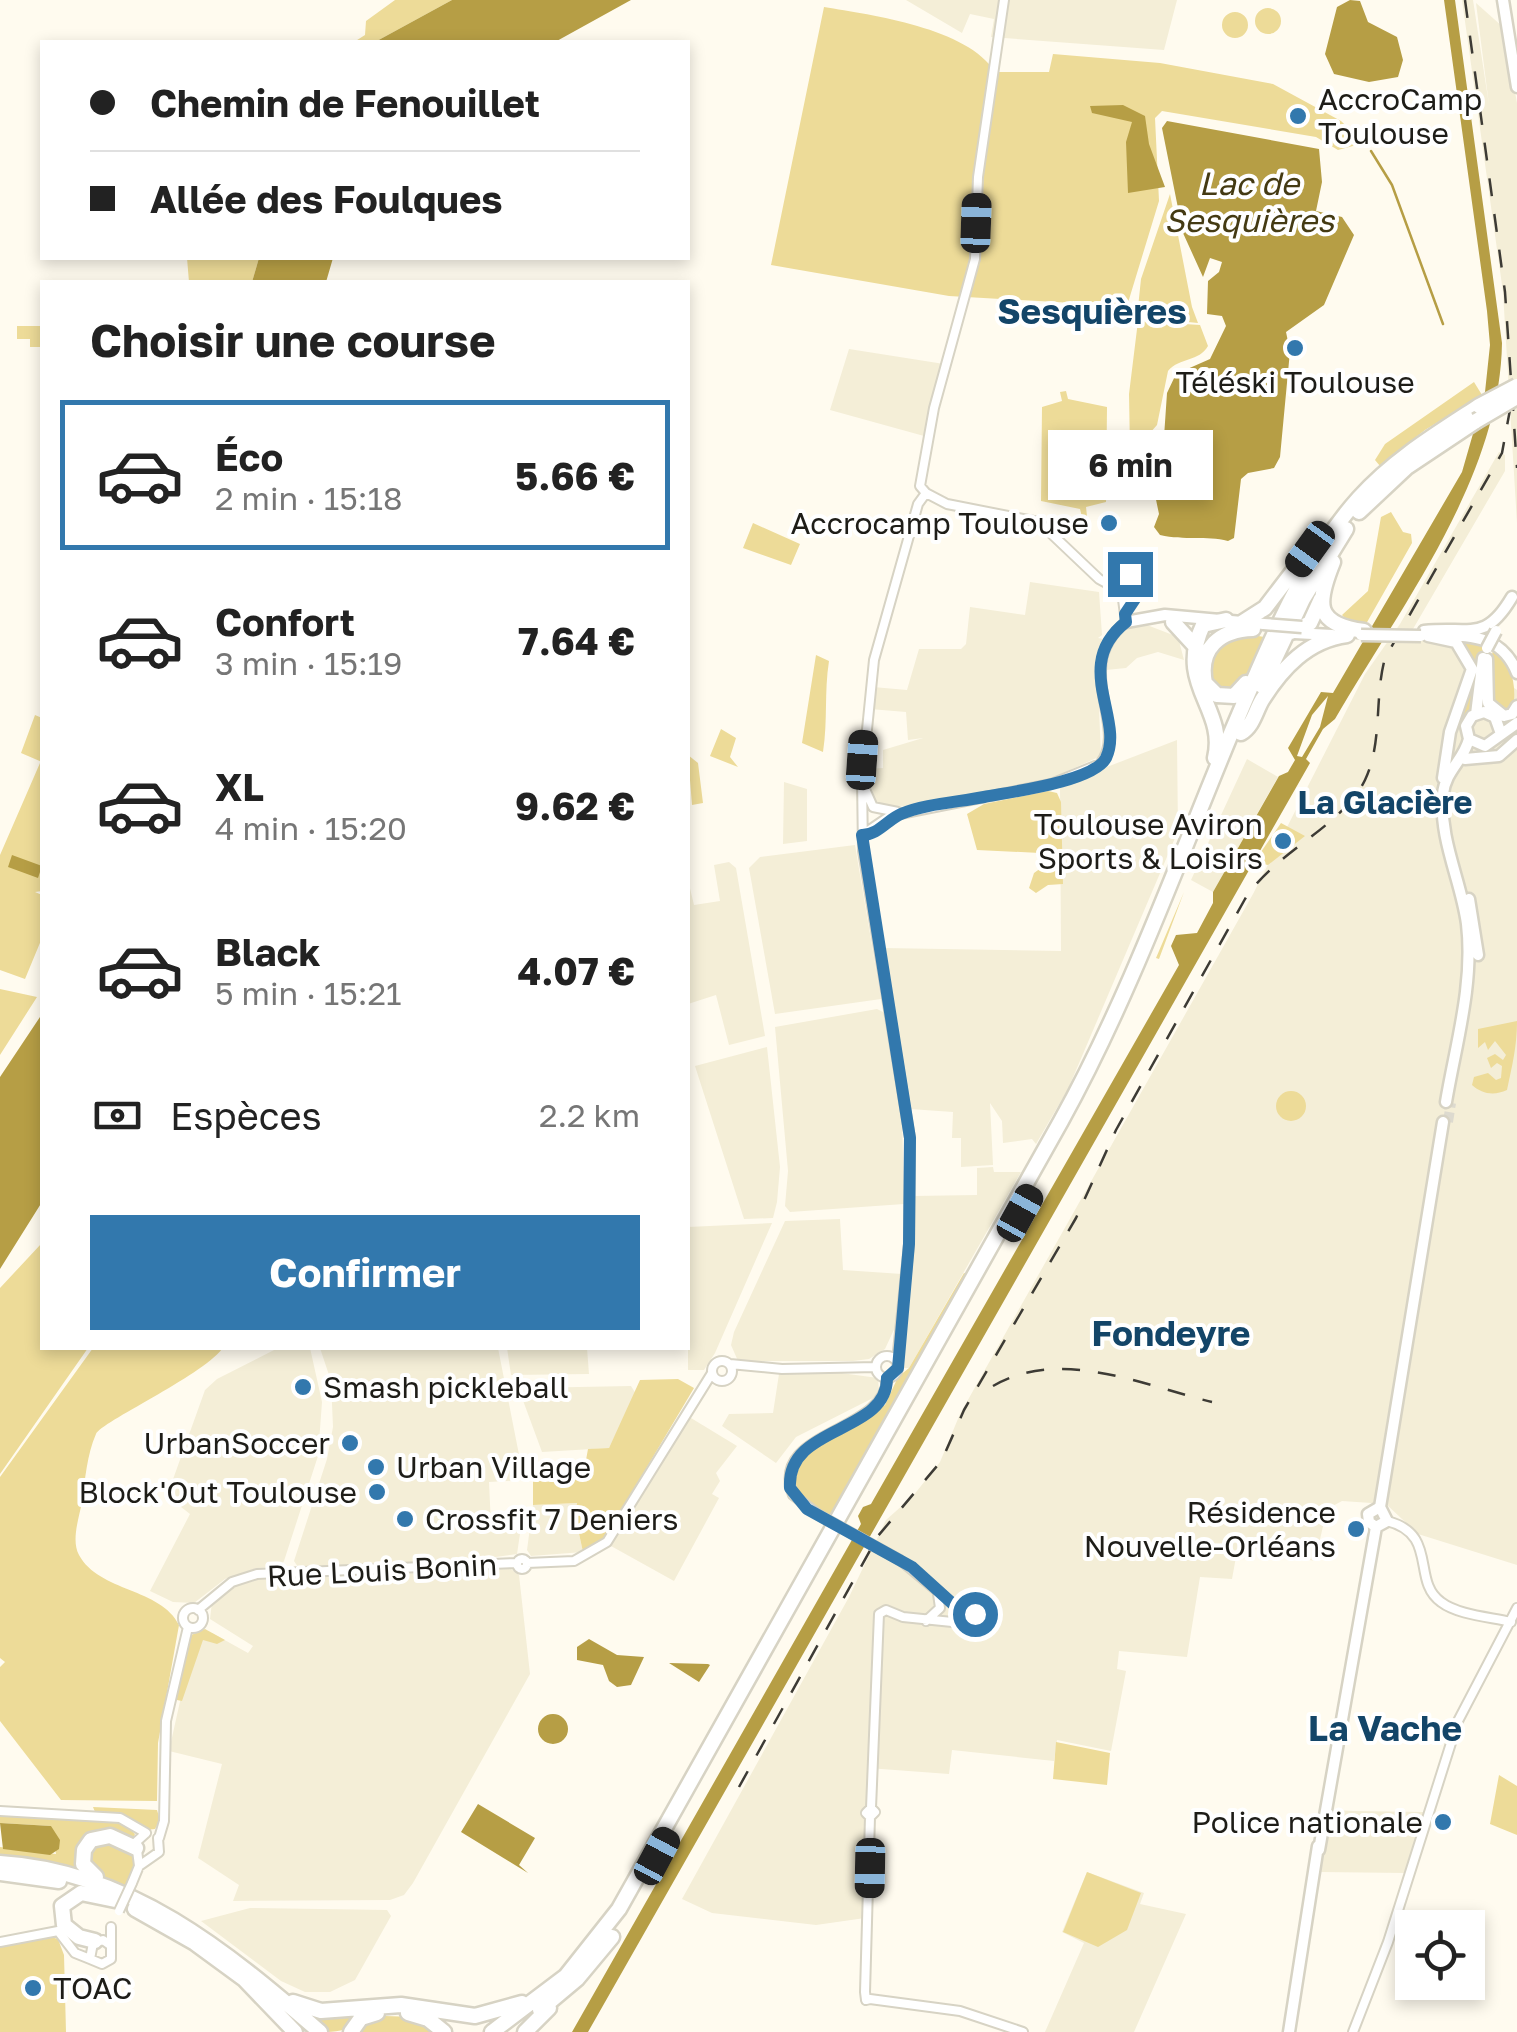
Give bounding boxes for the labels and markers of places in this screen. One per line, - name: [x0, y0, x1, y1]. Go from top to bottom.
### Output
- place label: AccroCamp Toulouse: [1318, 81, 1482, 151]
- marker: AccroCamp Toulouse: [1287, 105, 1309, 127]
- marker: Téléski Toulouse: [1284, 337, 1306, 359]
- place label: Téléski Toulouse: [1175, 364, 1415, 400]
- place label: Accrocamp Toulouse: [791, 505, 1089, 541]
- marker: Accrocamp Toulouse: [1098, 512, 1120, 534]
- place label: Toulouse Aviron Sports & Loisirs: [1034, 806, 1263, 876]
- marker: Toulouse Aviron Sports & Loisirs: [1272, 830, 1294, 852]
- place label: Smash pickleball: [323, 1369, 569, 1405]
- marker: Smash pickleball: [292, 1376, 314, 1398]
- place label: UrbanSoccer: [144, 1425, 330, 1461]
- marker: UrbanSoccer: [339, 1432, 361, 1454]
- place label: Urban Village: [396, 1449, 591, 1485]
- marker: Urban Village: [365, 1456, 387, 1478]
- place label: Block'Out Toulouse: [78, 1474, 357, 1510]
- marker: Block'Out Toulouse: [366, 1481, 388, 1503]
- place label: Résidence Nouvelle-Orléans: [1084, 1494, 1336, 1564]
- place label: Crossfit 7 Deniers: [425, 1501, 678, 1537]
- marker: Crossfit 7 Deniers: [394, 1508, 416, 1530]
- marker: Résidence Nouvelle-Orléans: [1345, 1518, 1367, 1540]
- place label: Police nationale: [1192, 1804, 1423, 1840]
- marker: Police nationale: [1432, 1811, 1454, 1833]
- place label: TOAC: [53, 1970, 133, 2006]
- marker: TOAC: [22, 1977, 44, 1999]

